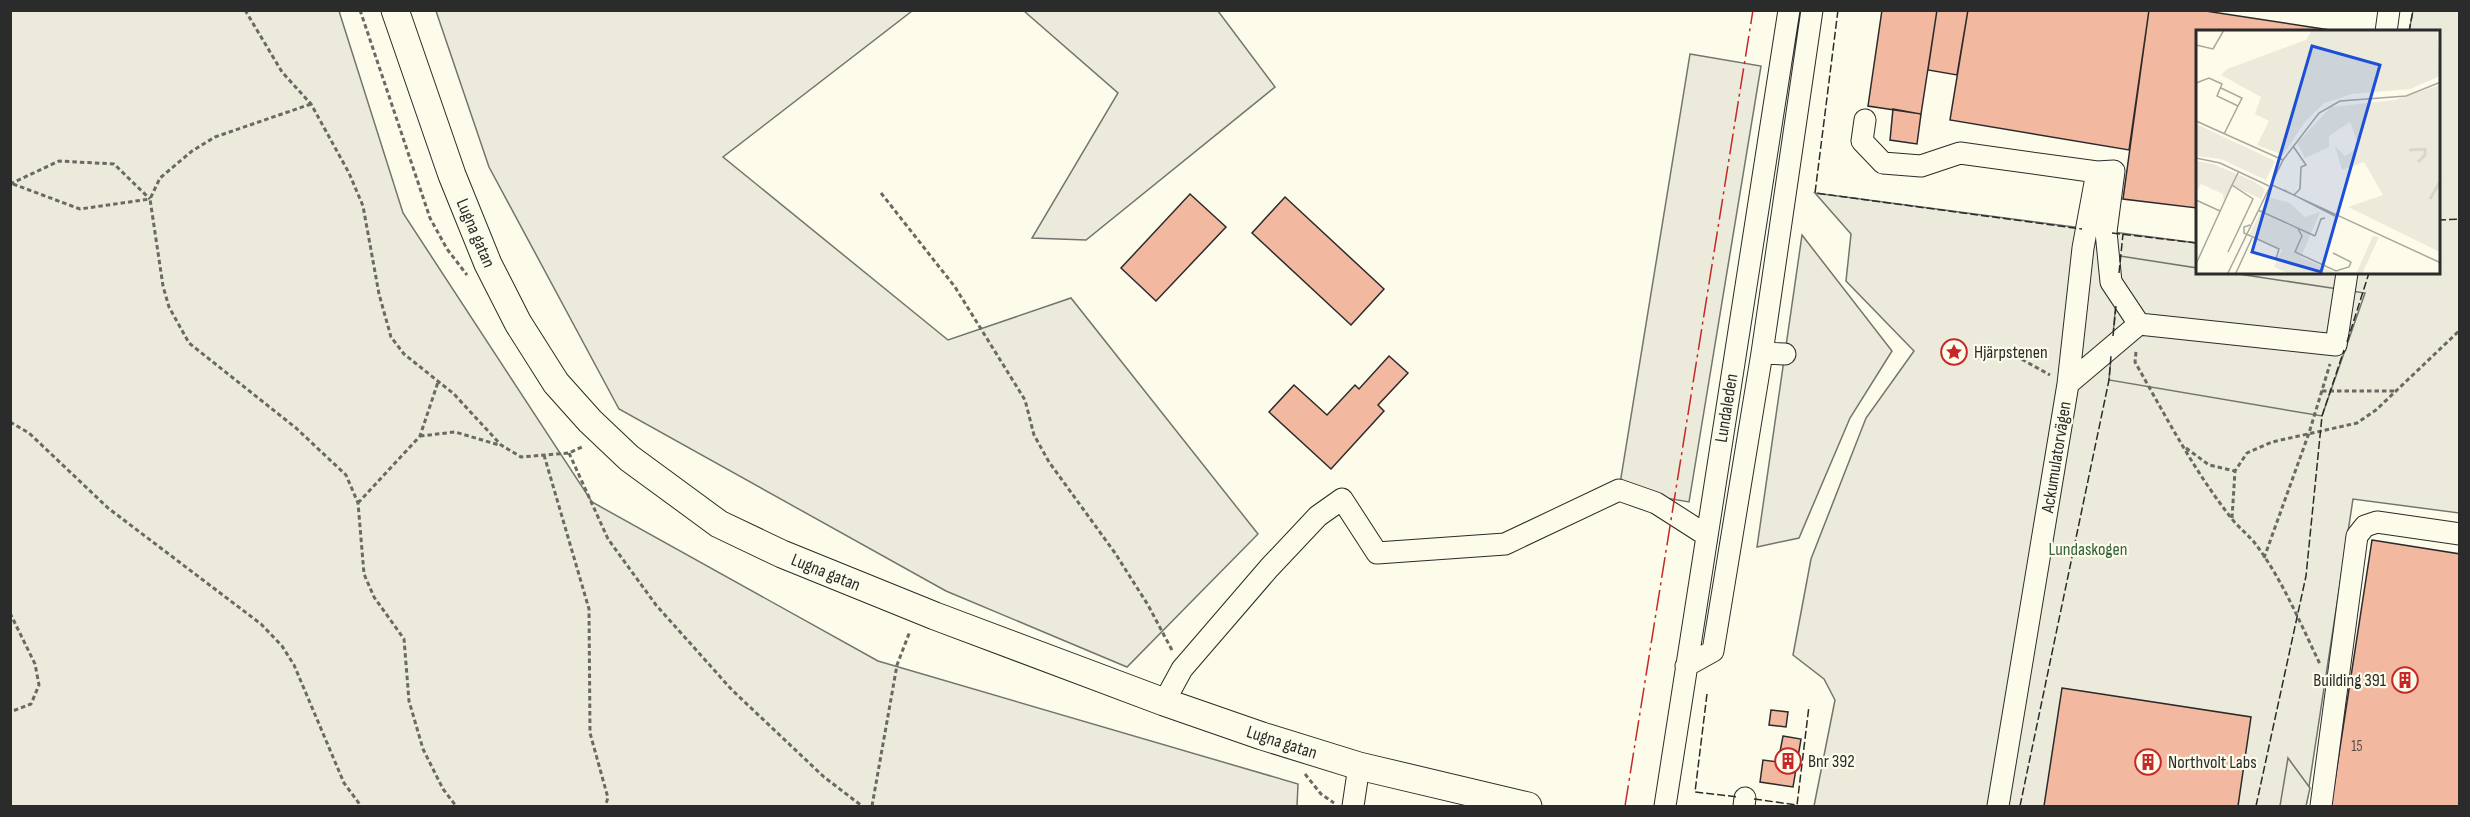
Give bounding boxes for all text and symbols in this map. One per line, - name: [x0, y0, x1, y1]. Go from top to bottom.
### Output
- inset map: [2196, 30, 2440, 274]
- street label: Lugna gatan: [452, 196, 499, 271]
- place icon: Hjärpstenen: [1939, 337, 1969, 367]
- place label: Hjärpstenen: [1974, 342, 2048, 363]
- street label: Lundaleden: [1711, 372, 1742, 444]
- street label: Ackumulatorvägen: [2037, 400, 2076, 515]
- park label: Lundaskogen: [2049, 539, 2127, 560]
- street label: Lugna gatan: [788, 549, 863, 596]
- building icon: Building 391: [2390, 665, 2420, 695]
- place label: Building 391: [2313, 670, 2387, 691]
- street label: Lugna gatan: [1244, 721, 1320, 764]
- house number: 15: [2351, 737, 2363, 756]
- building icon: Bnr 392: [1773, 746, 1803, 776]
- building icon: Northvolt Labs: [2133, 747, 2163, 777]
- place label: Bnr 392: [1808, 751, 1855, 772]
- place label: Northvolt Labs: [2168, 752, 2257, 773]

